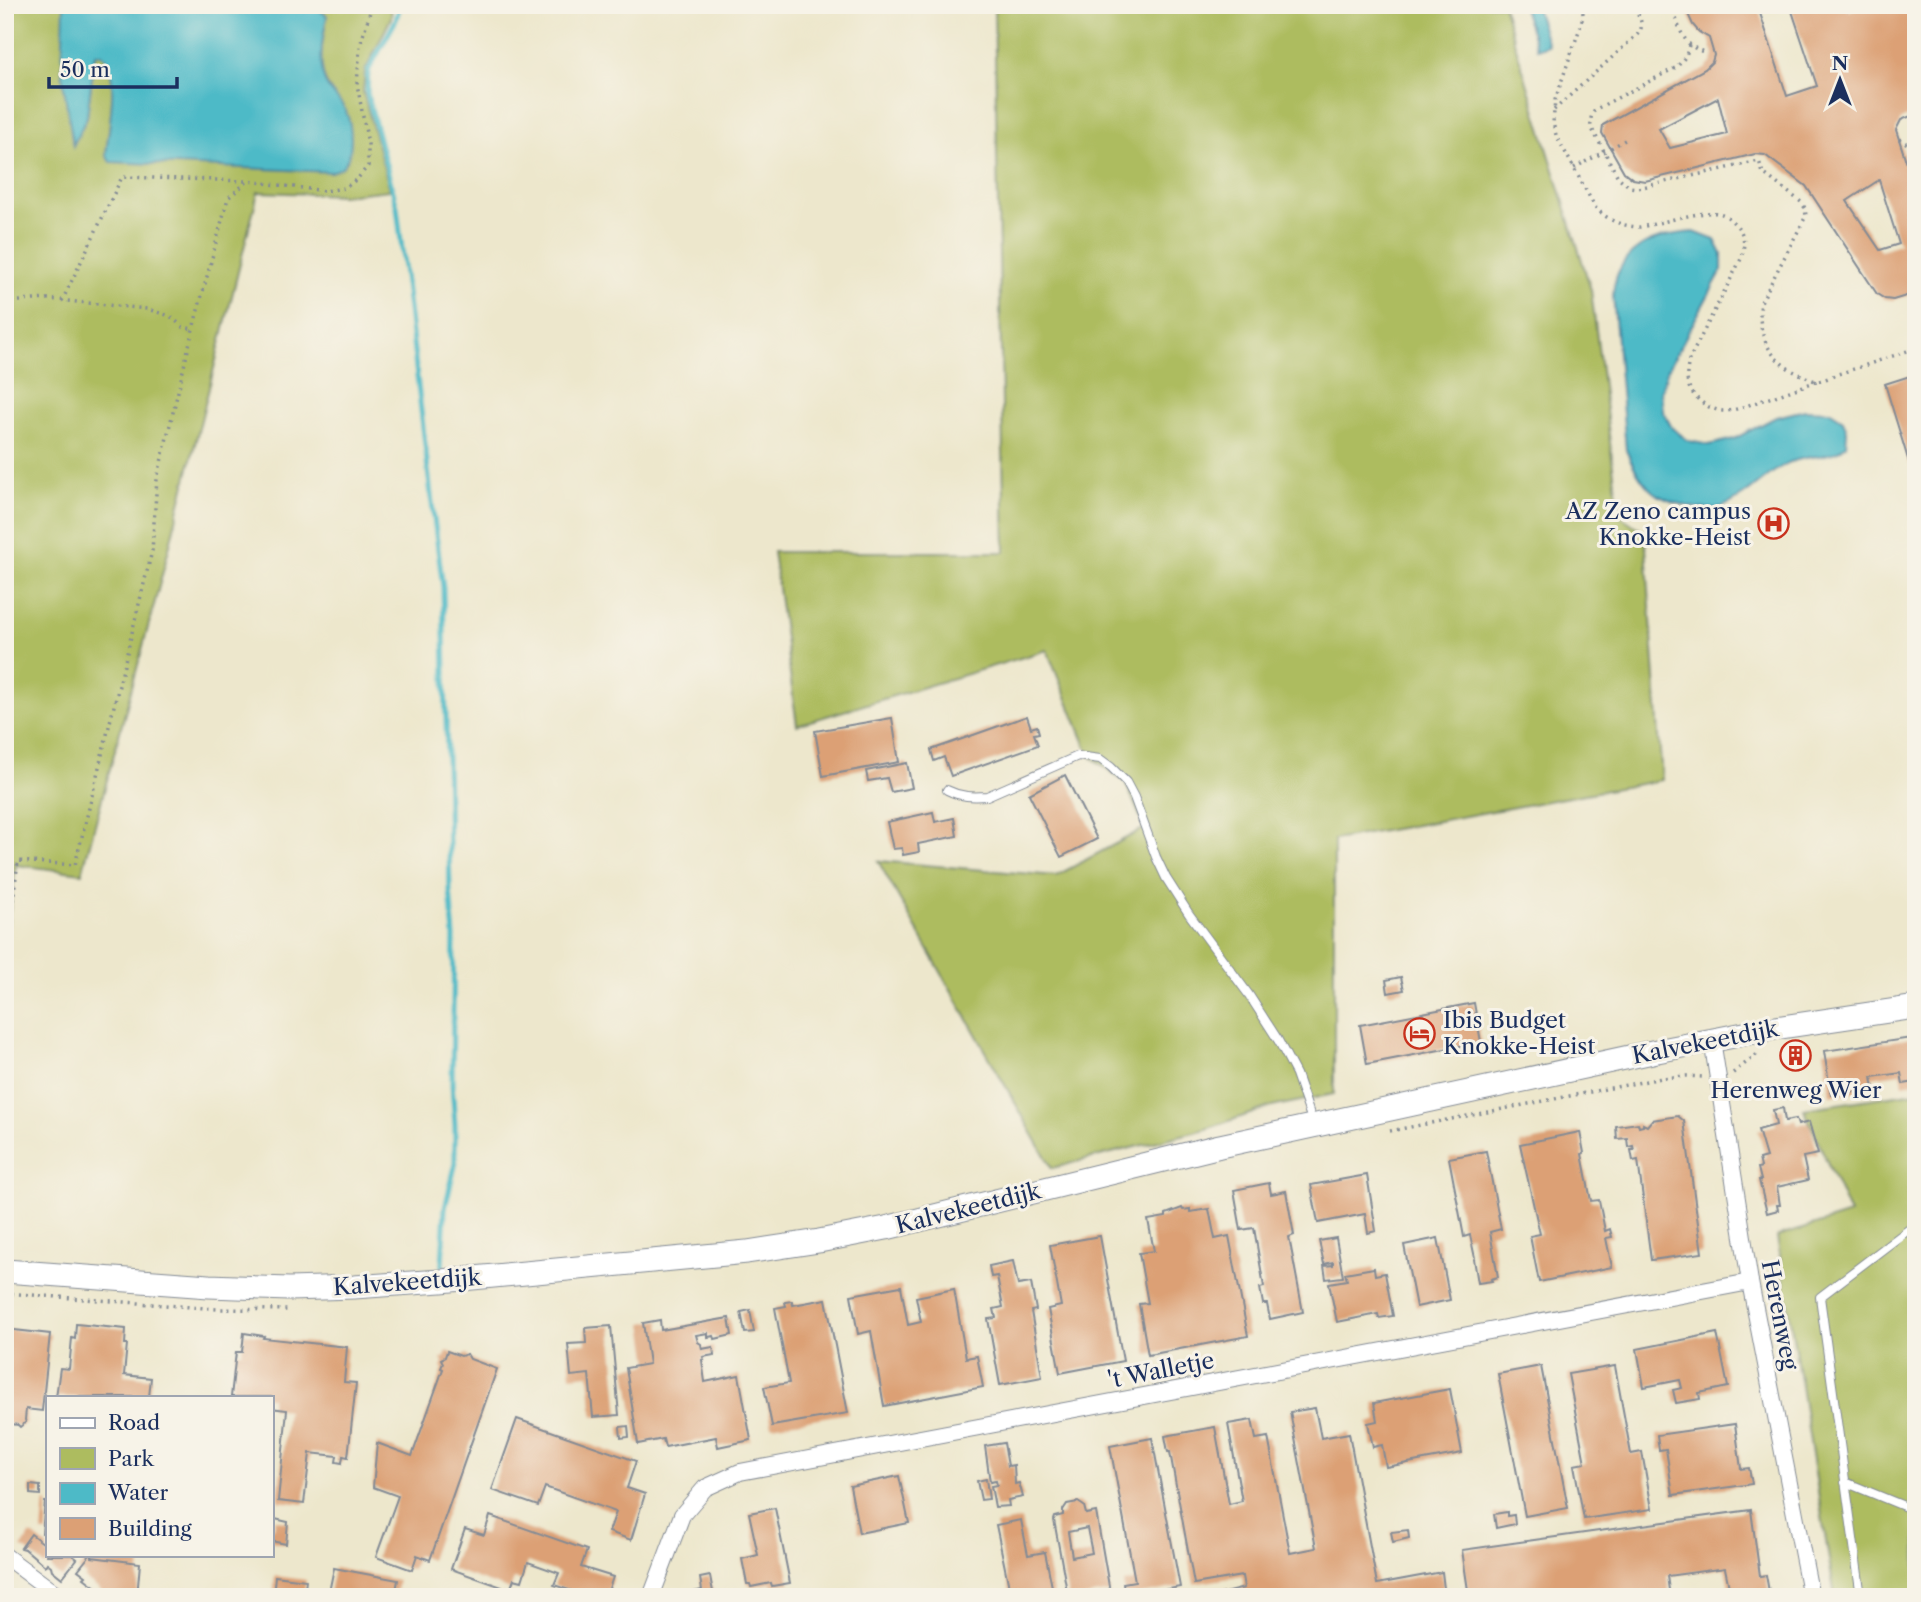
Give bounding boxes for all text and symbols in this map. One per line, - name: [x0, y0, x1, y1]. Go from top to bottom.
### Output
- scale bar: [49, 46, 177, 90]
- north arrow: [1806, 46, 1876, 116]
- text: N: [1832, 52, 1848, 75]
- text: 50 m: [60, 57, 110, 82]
- place label: AZ Zeno campus Knokke-Heist: [1564, 497, 1751, 551]
- hospital icon: AZ Zeno campus Knokke-Heist: [1757, 507, 1791, 541]
- place label: Ibis Budget Knokke-Heist: [1443, 1006, 1595, 1060]
- street label: Kalvekeetdijk: [1629, 1014, 1782, 1070]
- hotel icon: Ibis Budget Knokke-Heist: [1403, 1016, 1437, 1050]
- building icon: Herenweg Wier: [1779, 1039, 1813, 1073]
- place label: Herenweg Wier: [1710, 1076, 1882, 1104]
- street label: Kalvekeetdijk: [893, 1176, 1045, 1240]
- street label: Herenweg: [1756, 1258, 1805, 1373]
- street label: Kalvekeetdijk: [332, 1263, 484, 1301]
- street label: 't Walletje: [1105, 1346, 1217, 1394]
- legend: [46, 1396, 273, 1556]
- text: Road: [108, 1410, 160, 1435]
- text: Park: [108, 1446, 154, 1471]
- text: Water: [107, 1480, 168, 1505]
- text: Building: [108, 1516, 193, 1541]

